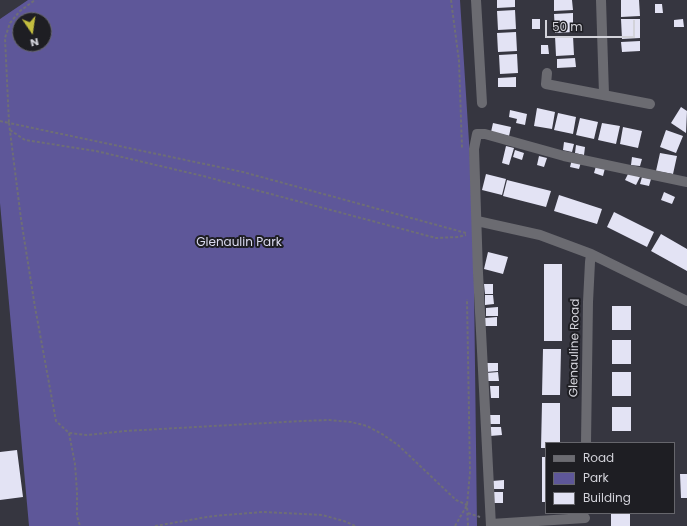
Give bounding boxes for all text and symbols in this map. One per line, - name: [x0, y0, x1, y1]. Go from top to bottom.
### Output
- north arrow: [12, 12, 52, 52]
- scale bar: [547, 12, 637, 38]
- text: 50 m: [552, 18, 583, 35]
- text: N: [29, 34, 40, 51]
- park label: Glenaulin Park: [196, 236, 282, 250]
- street label: Glenauline Road: [567, 299, 583, 397]
- legend: [545, 442, 675, 514]
- text: Road: [583, 449, 614, 466]
- text: Park: [583, 469, 609, 486]
- text: Building: [583, 489, 631, 506]

